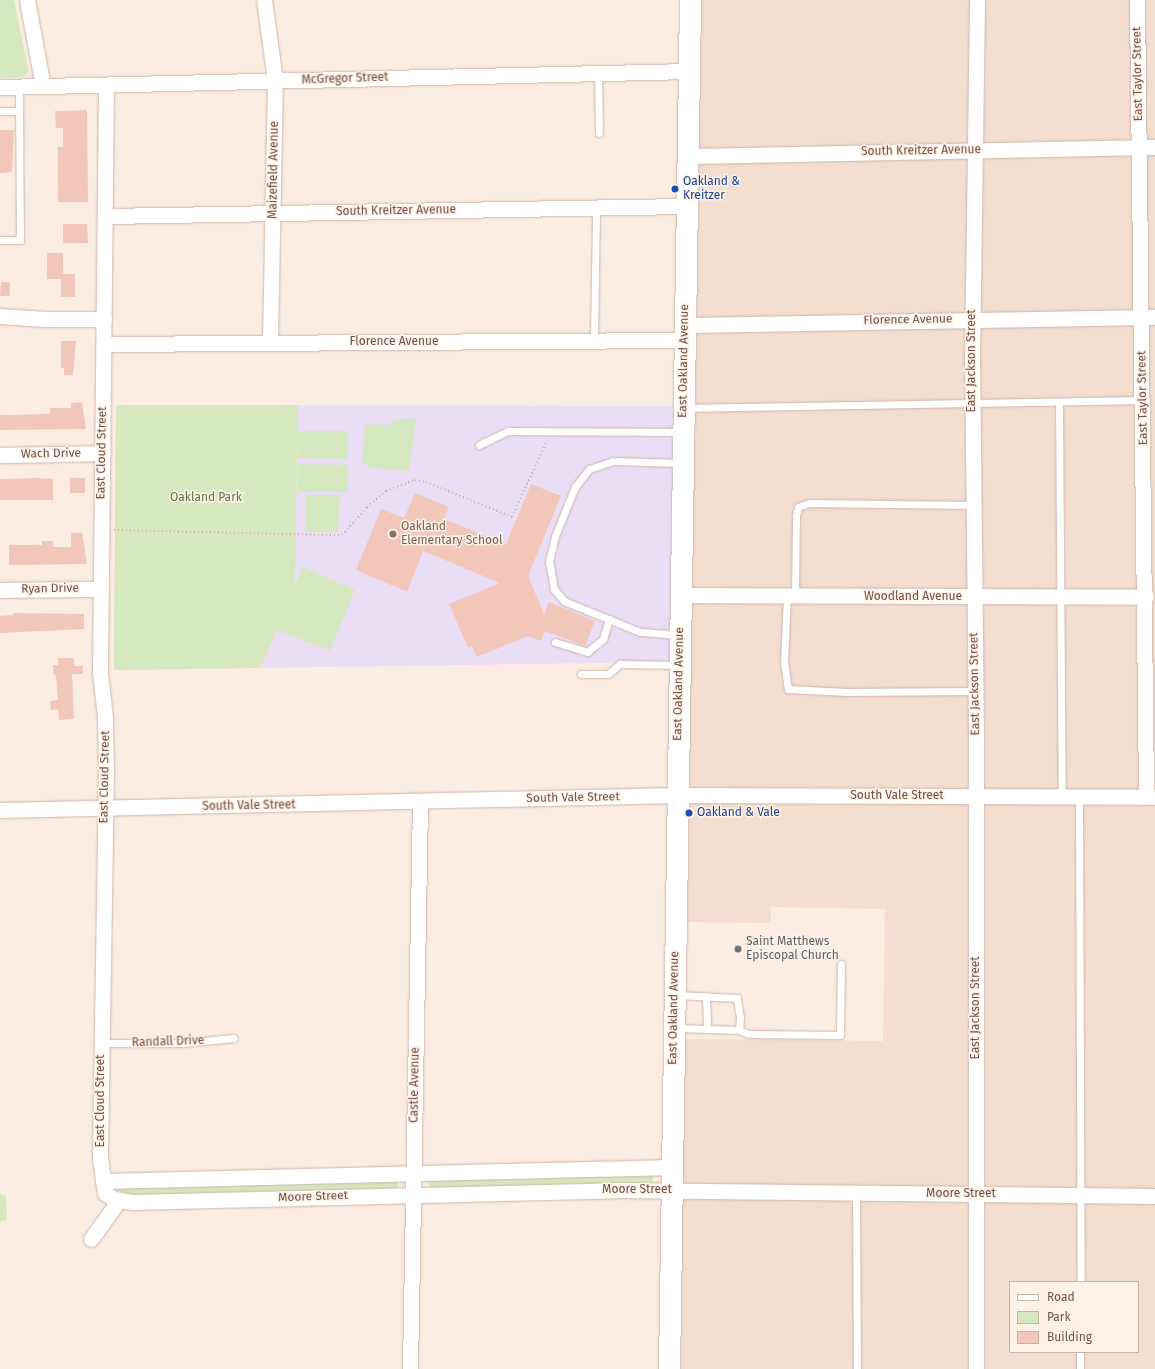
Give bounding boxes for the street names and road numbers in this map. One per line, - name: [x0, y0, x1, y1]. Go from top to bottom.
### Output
- street label: East Taylor Street: [1130, 27, 1146, 121]
- street label: McGregor Street: [301, 70, 389, 88]
- street label: Maizefield Avenue: [266, 121, 282, 219]
- street label: South Kreitzer Avenue: [861, 143, 981, 159]
- street label: South Kreitzer Avenue: [336, 203, 456, 219]
- street label: East Oakland Avenue: [676, 304, 692, 418]
- street label: East Jackson Street: [965, 309, 979, 413]
- street label: Florence Avenue: [863, 312, 953, 328]
- street label: Florence Avenue: [349, 335, 439, 349]
- street label: East Taylor Street: [1135, 351, 1151, 445]
- street label: East Cloud Street: [94, 407, 110, 499]
- street label: Wach Drive: [21, 446, 81, 462]
- street label: Ryan Drive: [21, 581, 79, 597]
- street label: Woodland Avenue: [864, 590, 962, 604]
- street label: East Oakland Avenue: [671, 627, 687, 741]
- street label: East Jackson Street: [967, 632, 983, 736]
- street label: East Cloud Street: [97, 731, 113, 823]
- street label: South Vale Street: [850, 789, 944, 803]
- street label: South Vale Street: [526, 790, 620, 806]
- street label: South Vale Street: [202, 798, 296, 814]
- street label: East Oakland Avenue: [666, 951, 682, 1065]
- street label: East Jackson Street: [969, 956, 983, 1060]
- street label: Randall Drive: [131, 1034, 205, 1050]
- street label: Castle Avenue: [407, 1047, 423, 1123]
- street label: East Cloud Street: [94, 1055, 108, 1147]
- street label: Moore Street: [602, 1183, 672, 1197]
- street label: Moore Street: [926, 1187, 996, 1201]
- street label: Moore Street: [278, 1189, 348, 1205]

